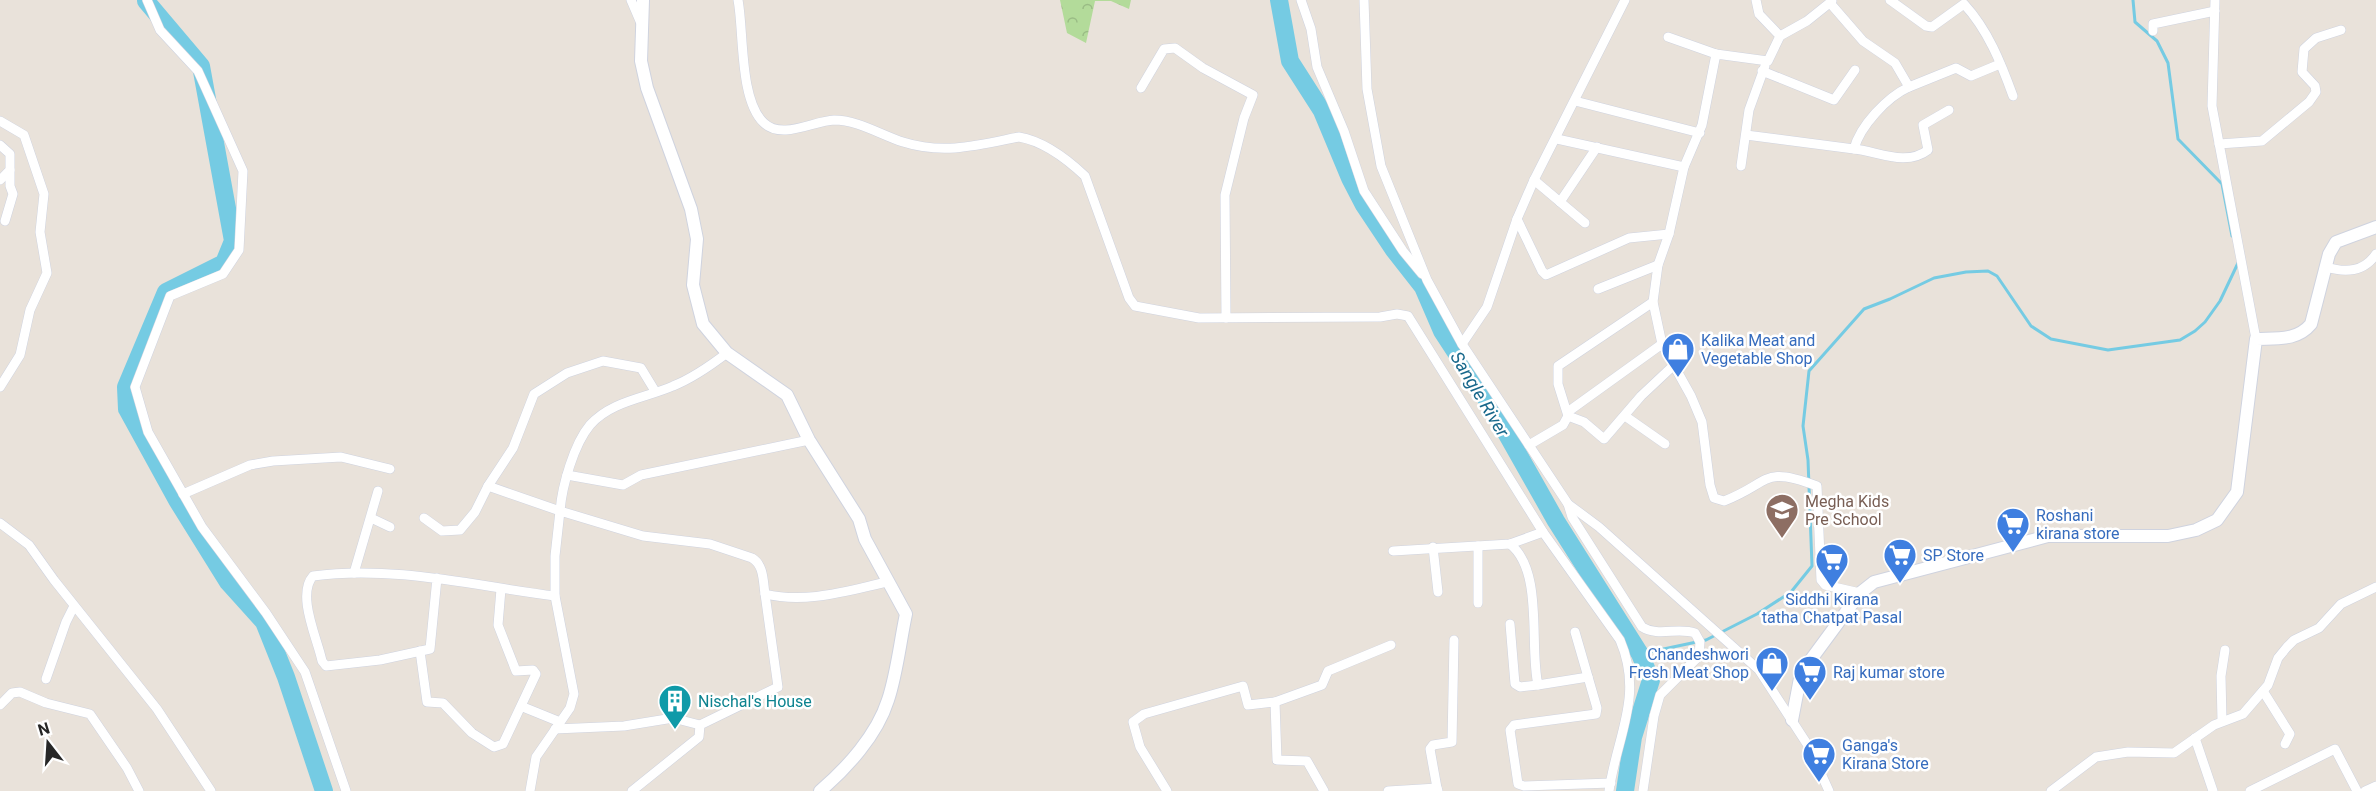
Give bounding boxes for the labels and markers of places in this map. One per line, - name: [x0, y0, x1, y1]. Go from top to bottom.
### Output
- shop icon: Kalika Meat and Vegetable Shop: [1660, 331, 1696, 378]
- place label: Kalika Meat and Vegetable Shop: [1701, 331, 1815, 368]
- school or university icon: Megha Kids Pre School: [1764, 492, 1800, 539]
- place label: Megha Kids Pre School: [1805, 492, 1889, 529]
- supermarket icon: Roshani kirana store: [1995, 506, 2031, 553]
- place label: Roshani kirana store: [2036, 506, 2120, 543]
- supermarket icon: SP Store: [1882, 537, 1918, 584]
- supermarket icon: Siddhi Kirana tatha Chatpat Pasal: [1814, 542, 1850, 589]
- place label: SP Store: [1923, 546, 1984, 565]
- place label: Siddhi Kirana tatha Chatpat Pasal: [1762, 590, 1902, 627]
- place label: Chandeshwori Fresh Meat Shop: [1629, 645, 1749, 682]
- shop icon: Chandeshwori Fresh Meat Shop: [1754, 645, 1790, 692]
- supermarket icon: Raj kumar store: [1792, 654, 1828, 701]
- place label: Raj kumar store: [1833, 663, 1945, 682]
- building icon: Nischal's House: [657, 683, 693, 730]
- place label: Nischal's House: [698, 692, 812, 711]
- supermarket icon: Ganga's Kirana Store: [1801, 736, 1837, 783]
- place label: Ganga's Kirana Store: [1842, 736, 1929, 773]

